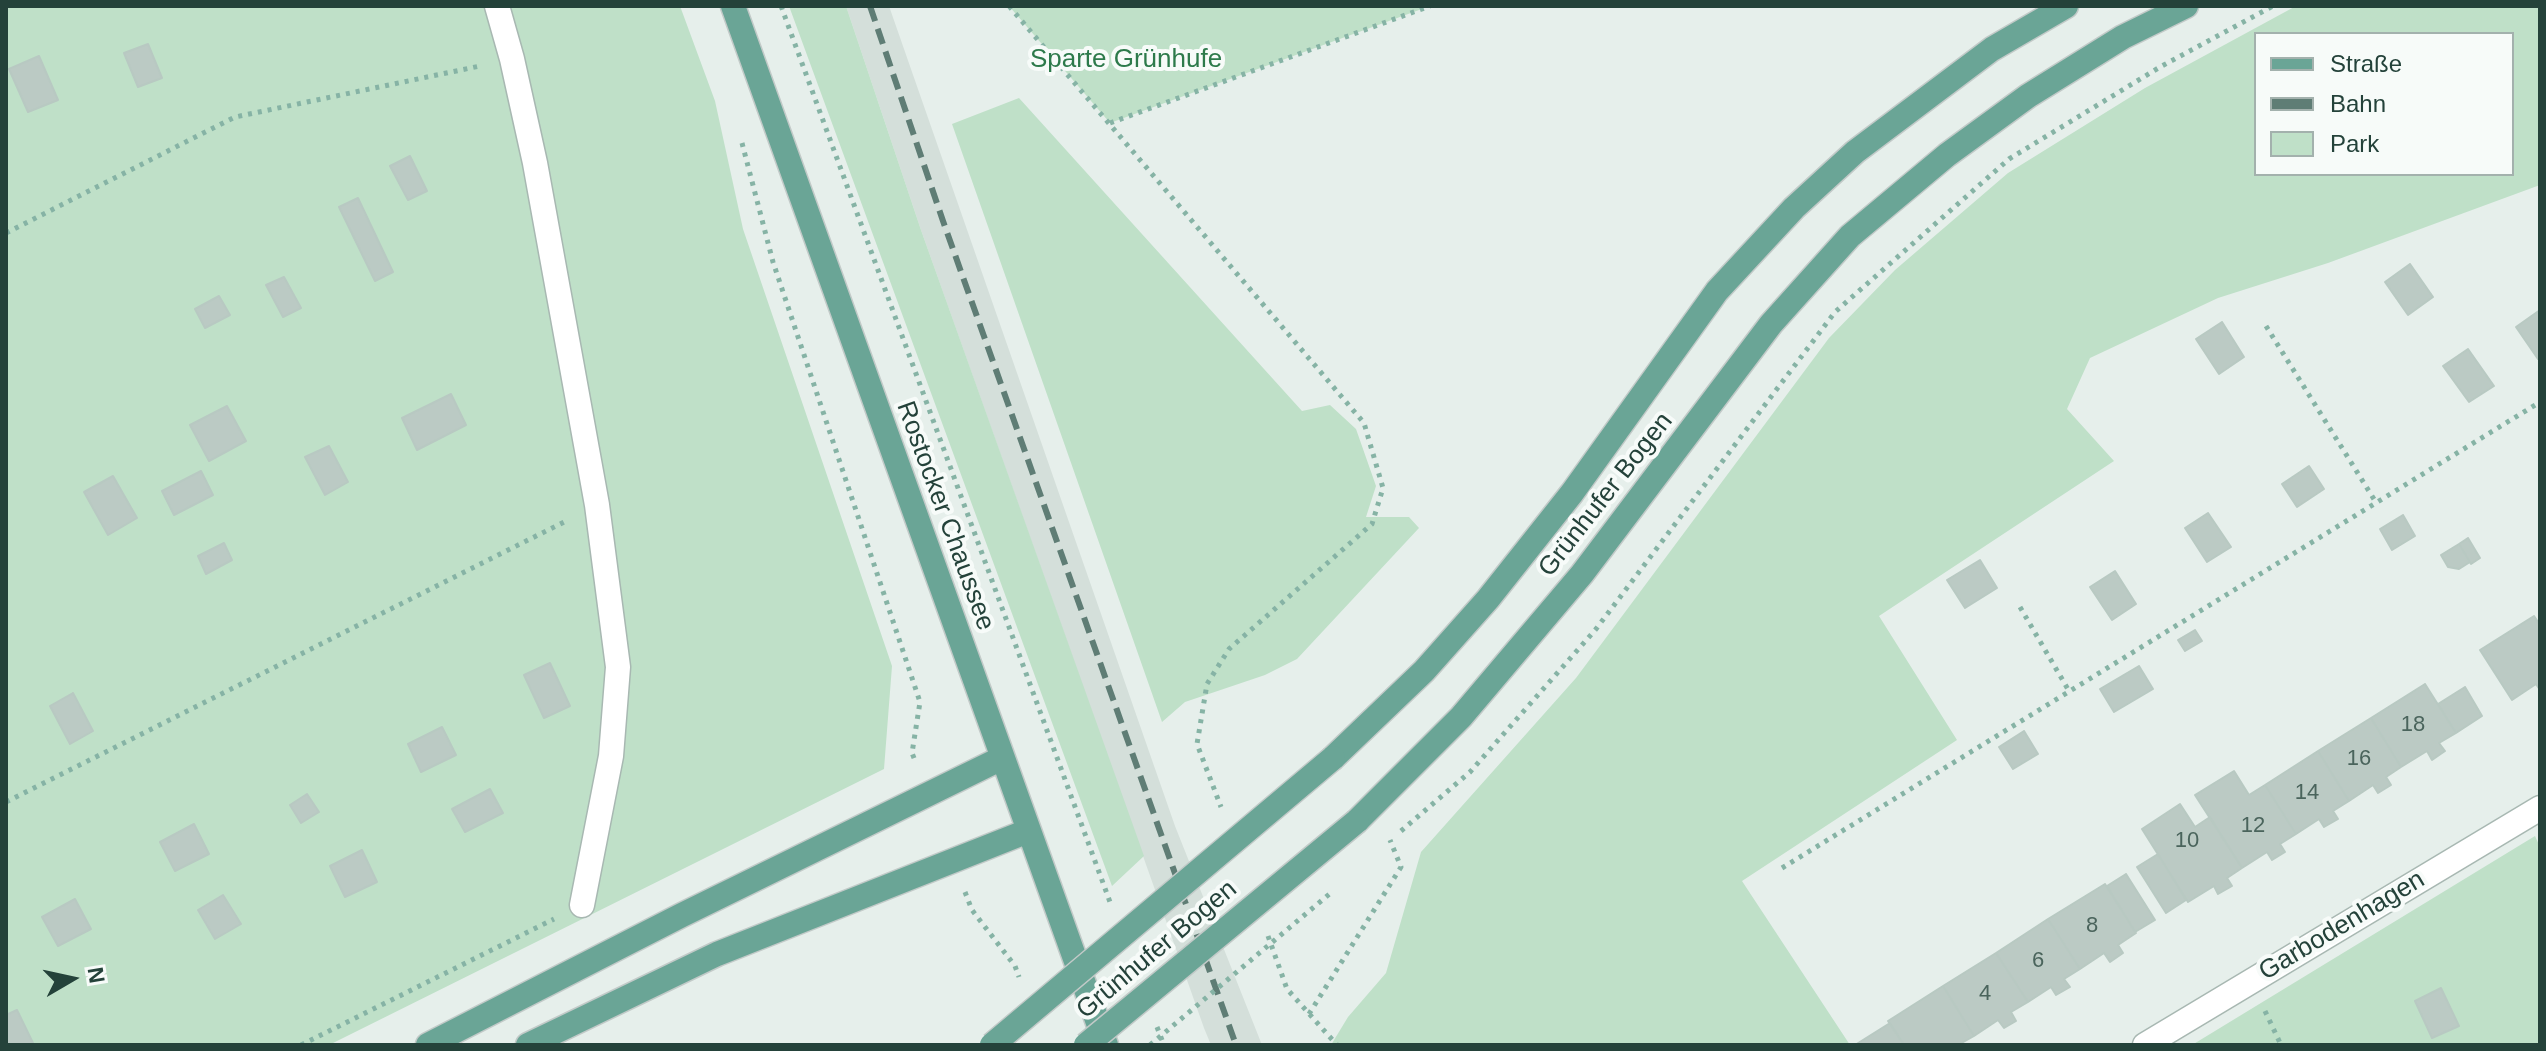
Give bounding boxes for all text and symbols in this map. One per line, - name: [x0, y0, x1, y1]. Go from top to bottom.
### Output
- legend: [2254, 32, 2514, 176]
- park label: Sparte Grünhufe: [1030, 44, 1222, 76]
- text: Straße: [2330, 50, 2402, 77]
- text: Bahn: [2330, 90, 2386, 117]
- text: Park: [2330, 130, 2379, 157]
- street label: Rostocker Chaussee: [889, 397, 1001, 635]
- street label: Grünhufer Bogen: [1532, 407, 1680, 583]
- house number: 18: [2401, 712, 2425, 738]
- house number: 16: [2347, 746, 2371, 772]
- house number: 14: [2295, 780, 2319, 806]
- house number: 12: [2241, 813, 2265, 839]
- house number: 10: [2175, 828, 2199, 854]
- street label: Garbodenhagen: [2253, 864, 2431, 988]
- street label: Grünhufer Bogen: [1071, 874, 1243, 1026]
- house number: 8: [2086, 913, 2098, 939]
- north arrow: [32, 939, 112, 1019]
- house number: 6: [2032, 948, 2044, 974]
- text: N: [83, 965, 110, 985]
- house number: 4: [1979, 981, 1991, 1007]

